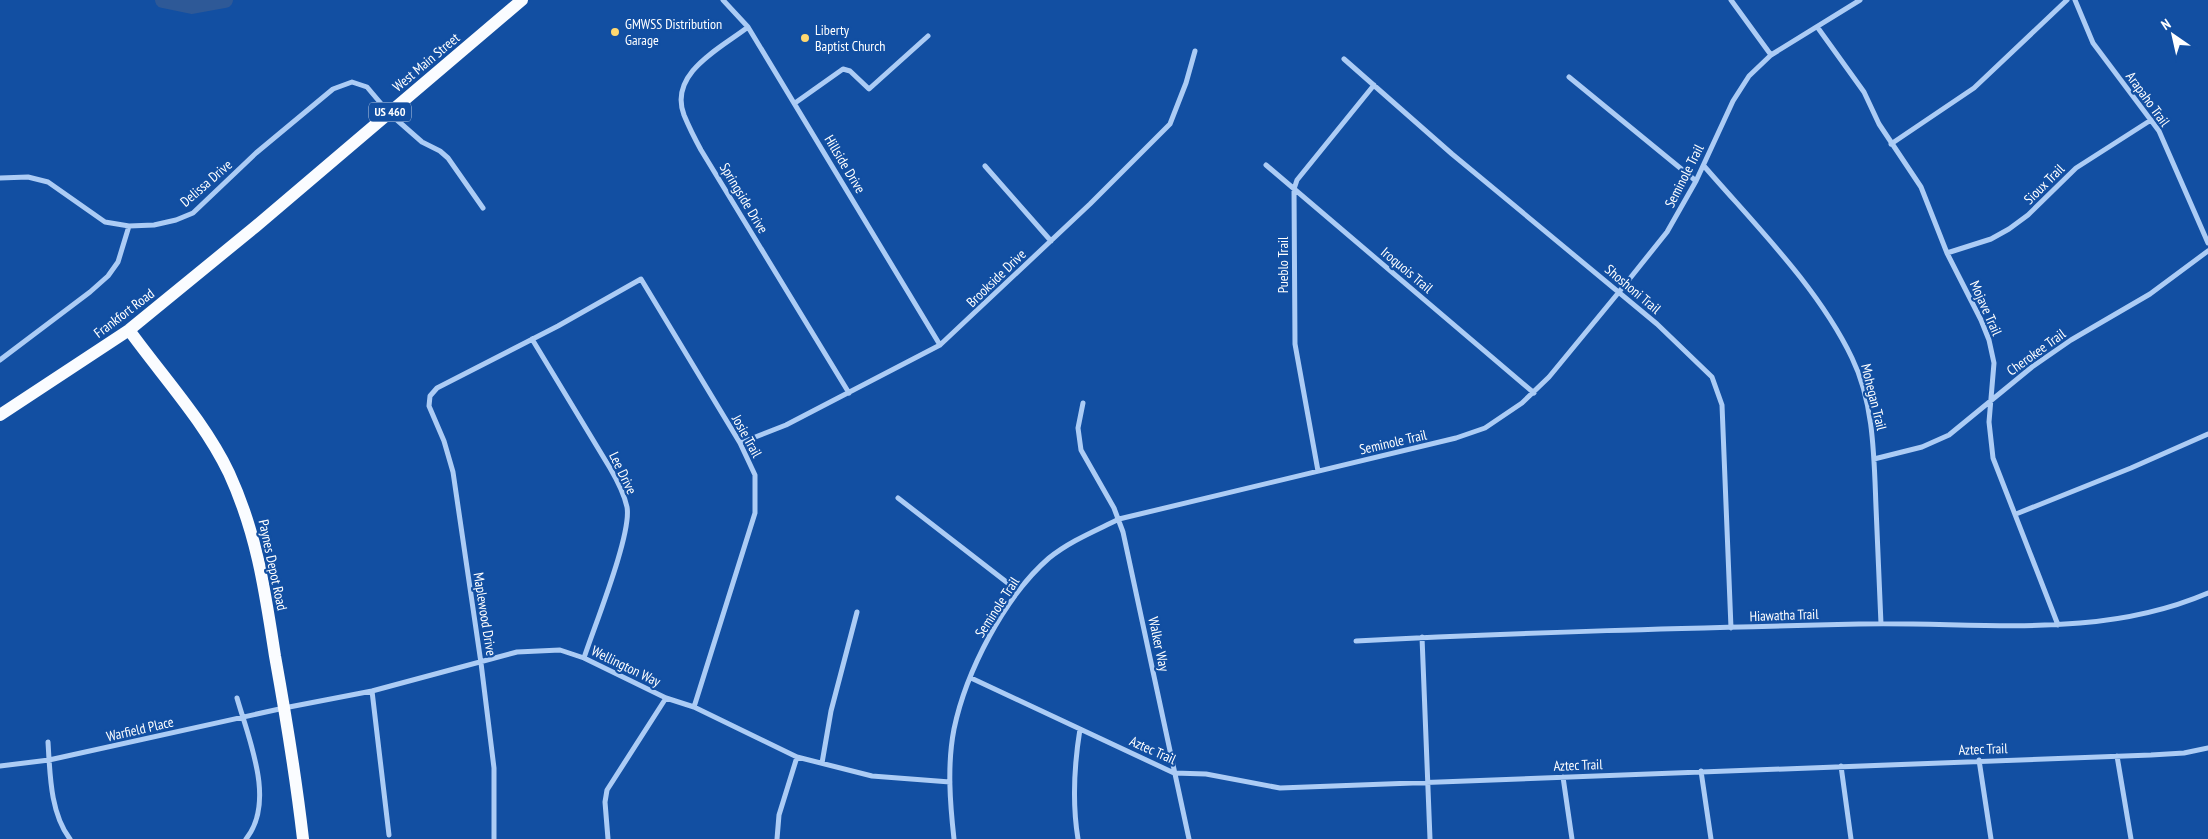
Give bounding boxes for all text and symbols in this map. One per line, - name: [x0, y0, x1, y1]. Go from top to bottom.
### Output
- north arrow: [2148, 10, 2198, 60]
- place label: GMWSS Distribution Garage: [625, 15, 722, 49]
- text: N: [2158, 15, 2174, 34]
- place label: Liberty Baptist Church: [815, 21, 885, 55]
- marker: GMWSS Distribution Garage: [609, 26, 621, 38]
- street label: West Main Street: [389, 29, 463, 95]
- marker: Liberty Baptist Church: [799, 32, 811, 44]
- street label: Arapaho Trail: [2122, 68, 2174, 131]
- road number: US 460: [369, 102, 411, 121]
- street label: Hillside Drive: [821, 131, 870, 197]
- street label: Seminole Trail: [1660, 141, 1708, 211]
- street label: Delissa Drive: [176, 155, 236, 210]
- street label: Springside Drive: [716, 159, 772, 237]
- street label: Sioux Trail: [2020, 159, 2069, 208]
- street label: Pueblo Trail: [1274, 236, 1292, 293]
- street label: Iroquois Trail: [1377, 243, 1437, 297]
- street label: Brookside Drive: [962, 245, 1030, 311]
- street label: Shoshoni Trail: [1601, 260, 1665, 318]
- street label: Mojave Trail: [1966, 278, 2006, 339]
- street label: Frankfort Road: [90, 284, 158, 342]
- street label: Cherokee Trail: [2003, 324, 2070, 379]
- street label: Mohegan Trail: [1857, 362, 1891, 433]
- street label: Josie Trail: [727, 410, 766, 461]
- street label: Seminole Trail: [1358, 425, 1429, 458]
- street label: Lee Drive: [605, 449, 641, 497]
- street label: Paynes Depot Road: [255, 518, 291, 612]
- street label: Maplewood Drive: [470, 571, 501, 657]
- street label: Seminole Trail: [971, 573, 1024, 641]
- street label: Hiawatha Trail: [1749, 605, 1820, 625]
- street label: Walker Way: [1144, 615, 1174, 674]
- street label: Wellington Way: [588, 641, 664, 691]
- street label: Warfield Place: [105, 713, 175, 745]
- street label: Aztec Trail: [1127, 732, 1180, 768]
- street label: Aztec Trail: [1958, 739, 2009, 759]
- street label: Aztec Trail: [1553, 755, 1604, 775]

